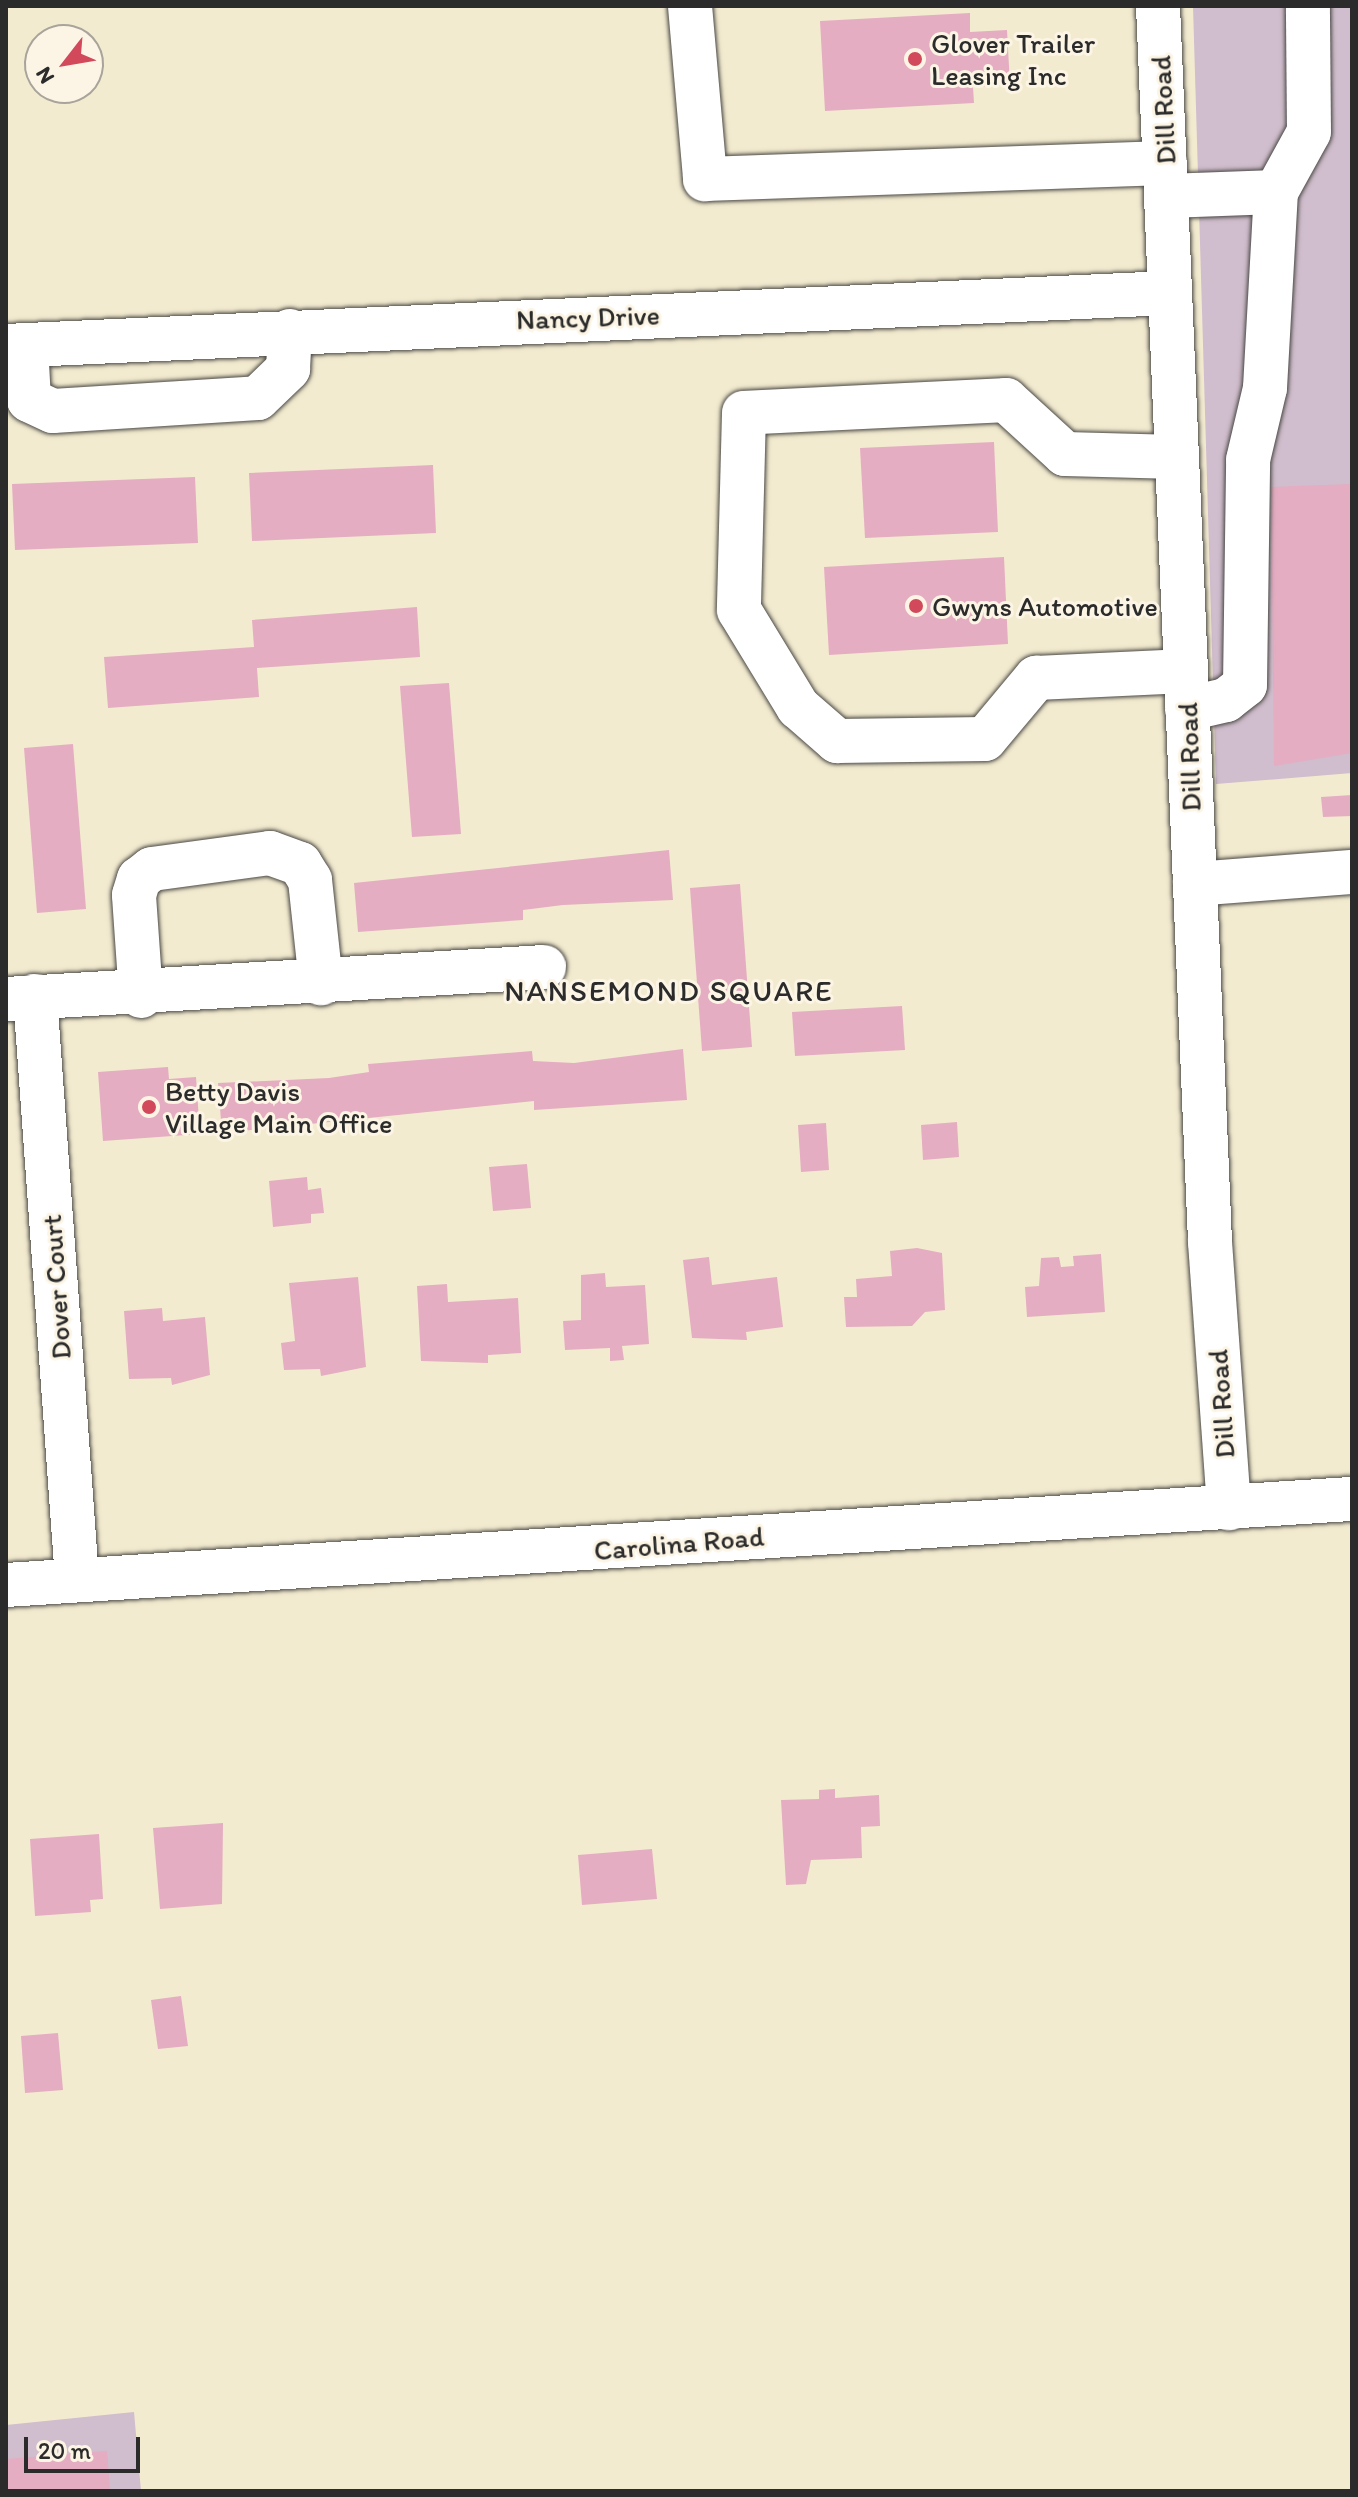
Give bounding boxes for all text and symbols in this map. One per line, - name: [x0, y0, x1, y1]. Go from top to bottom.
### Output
- north arrow: [24, 24, 104, 104]
- place label: Glover Trailer Leasing Inc: [931, 26, 1095, 92]
- marker: Glover Trailer Leasing Inc: [906, 50, 924, 68]
- street label: Dill Road: [1143, 55, 1183, 165]
- text: N: [29, 62, 60, 89]
- street label: Nancy Drive: [515, 298, 661, 336]
- place label: Gwyns Automotive: [932, 589, 1157, 623]
- marker: Gwyns Automotive: [907, 597, 925, 615]
- street label: Dill Road: [1170, 702, 1208, 812]
- district label: NANSEMOND SQUARE: [504, 973, 834, 1009]
- place label: Betty Davis Village Main Office: [165, 1074, 393, 1140]
- marker: Betty Davis Village Main Office: [140, 1098, 158, 1116]
- street label: Dover Court: [34, 1213, 78, 1361]
- street label: Dill Road: [1200, 1349, 1242, 1459]
- street label: Carolina Road: [593, 1519, 765, 1567]
- scale bar: [28, 2421, 144, 2471]
- text: 20 m: [38, 2436, 91, 2465]

